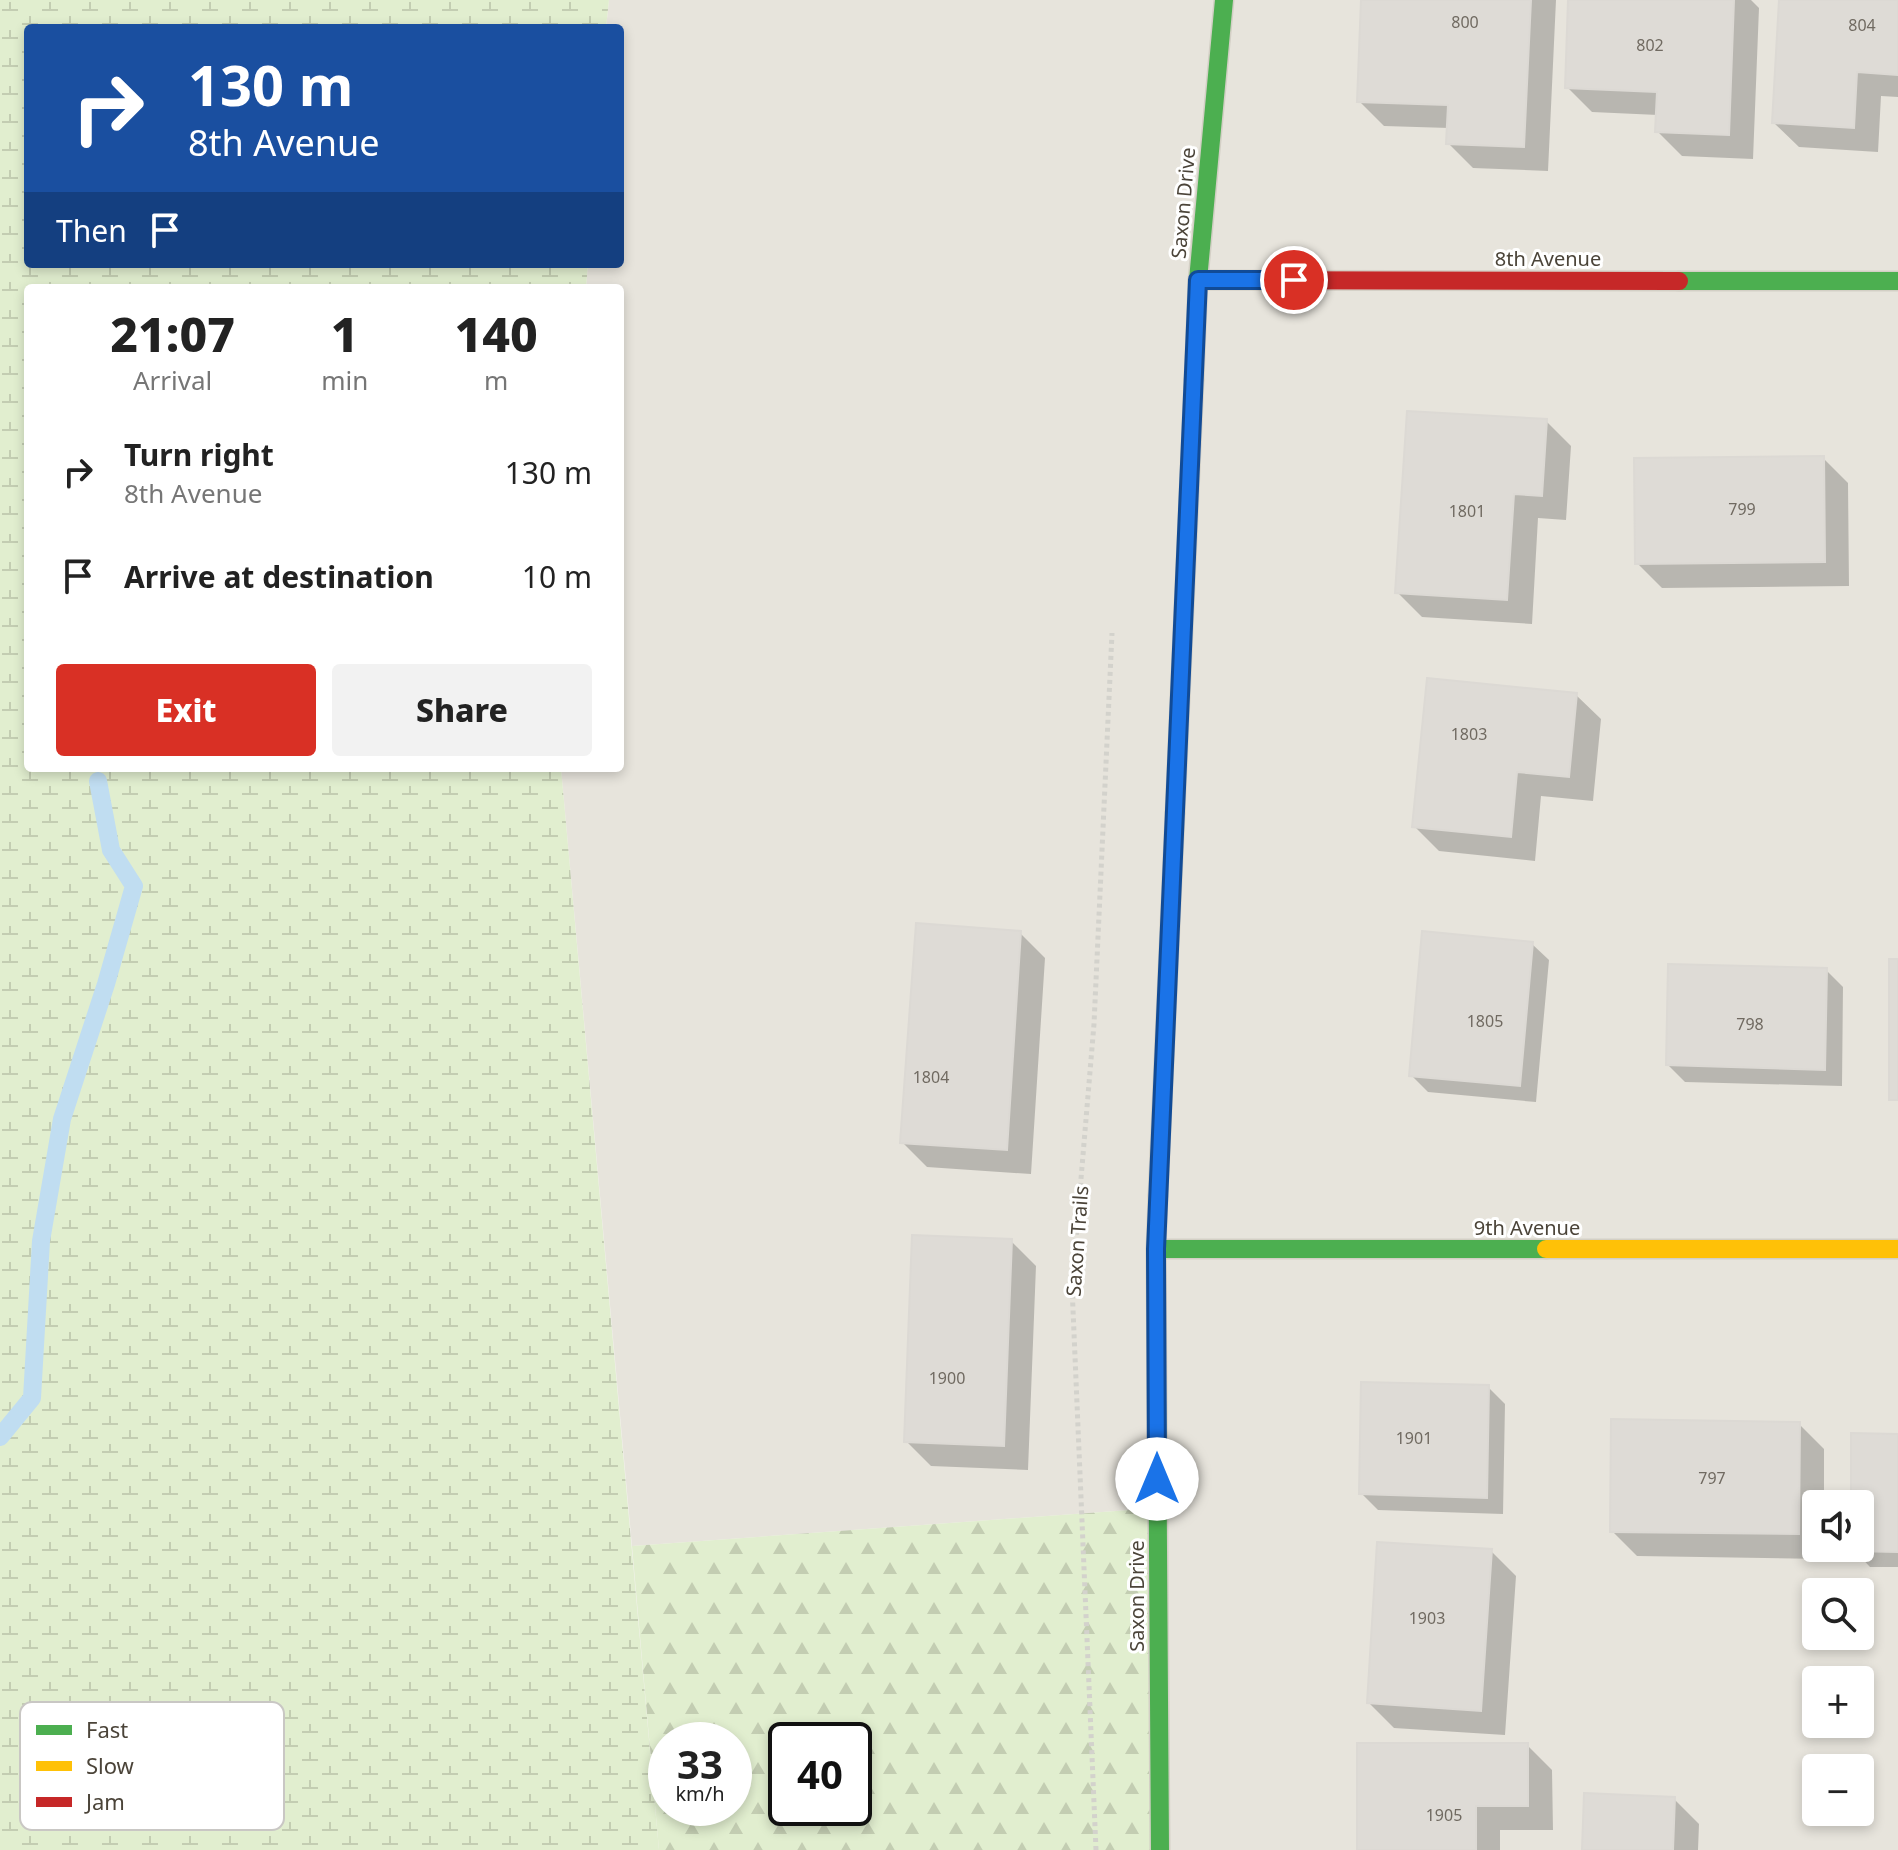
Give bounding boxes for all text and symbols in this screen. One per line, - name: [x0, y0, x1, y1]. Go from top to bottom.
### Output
- house number: 800: [1451, 11, 1479, 33]
- house number: 804: [1848, 14, 1876, 36]
- house number: 802: [1636, 34, 1664, 56]
- text: 130 m: [188, 46, 353, 122]
- icon: right: [56, 56, 160, 160]
- text: 8th Avenue: [188, 118, 380, 167]
- street label: Saxon Drive: [1165, 146, 1201, 260]
- icon: arrive: [143, 208, 187, 252]
- text: Then: [56, 210, 127, 251]
- street label: 8th Avenue: [1495, 245, 1601, 272]
- pin: [1260, 246, 1328, 314]
- icon: arrive: [1272, 258, 1316, 302]
- text: 21:07: [110, 301, 235, 366]
- text: 1: [331, 301, 359, 366]
- text: 140: [455, 301, 538, 366]
- text: Arrival: [133, 362, 212, 398]
- text: min: [321, 362, 368, 398]
- text: m: [484, 362, 508, 398]
- text: Turn right: [124, 434, 274, 475]
- icon: right: [56, 450, 100, 494]
- text: 130 m: [505, 452, 592, 493]
- text: 8th Avenue: [124, 475, 262, 511]
- house number: 799: [1728, 498, 1756, 520]
- house number: 1801: [1449, 500, 1485, 522]
- icon: arrive: [56, 554, 100, 598]
- text: Arrive at destination: [124, 556, 434, 597]
- text: 10 m: [522, 556, 592, 597]
- button: Exit: [56, 664, 316, 756]
- button: Share: [332, 664, 592, 756]
- house number: 1803: [1451, 723, 1487, 745]
- house number: 1805: [1467, 1010, 1503, 1032]
- house number: 798: [1736, 1013, 1764, 1035]
- house number: 1804: [913, 1066, 949, 1088]
- street label: Saxon Trails: [1060, 1185, 1094, 1297]
- street label: 9th Avenue: [1474, 1214, 1580, 1241]
- house number: 1900: [929, 1367, 965, 1389]
- house number: 1901: [1396, 1427, 1432, 1449]
- position arrow: [1115, 1437, 1199, 1521]
- house number: 797: [1698, 1467, 1726, 1489]
- map controls: [1802, 1490, 1874, 1826]
- button: sound: [1802, 1490, 1874, 1562]
- street label: Saxon Drive: [1123, 1540, 1150, 1652]
- button: search: [1802, 1578, 1874, 1650]
- house number: 1903: [1409, 1607, 1445, 1629]
- button: +: [1802, 1666, 1874, 1738]
- legend: [20, 1702, 284, 1830]
- text: Fast: [86, 1714, 128, 1744]
- speed limit sign: 40: [768, 1722, 872, 1826]
- text: 33: [677, 1736, 723, 1791]
- text: Slow: [86, 1750, 135, 1780]
- button: −: [1802, 1754, 1874, 1826]
- text: km/h: [675, 1780, 725, 1807]
- text: Jam: [84, 1786, 125, 1816]
- house number: 1905: [1426, 1804, 1462, 1826]

